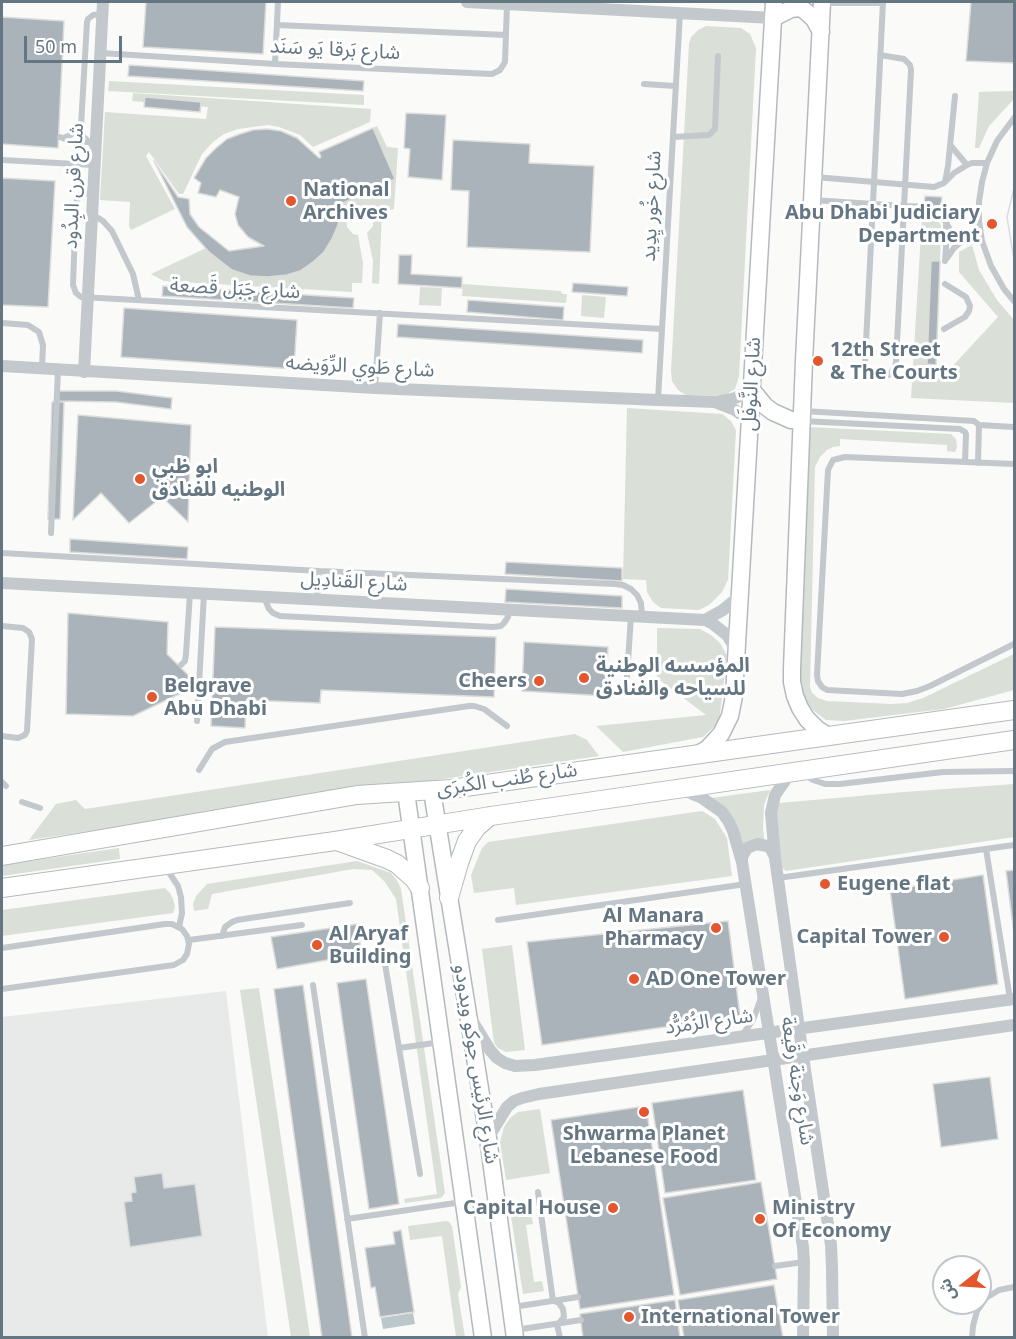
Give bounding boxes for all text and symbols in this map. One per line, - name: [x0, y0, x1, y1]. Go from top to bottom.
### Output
- scale bar: [27, 24, 124, 62]
- text: 50 m: [35, 34, 77, 58]
- street label: شارع بَرقا يَو سَنَد: [269, 35, 401, 65]
- street label: شارع قرن البِدُود: [59, 123, 89, 249]
- street label: شارع خُور يِدِيد: [637, 150, 667, 262]
- place label: National Archives: [303, 178, 389, 225]
- marker: National Archives: [284, 194, 298, 208]
- place label: Abu Dhabi Judiciary Department: [785, 201, 980, 248]
- marker: Abu Dhabi Judiciary Department: [985, 217, 999, 231]
- street label: شارع جَبَل قَصعة: [169, 274, 301, 304]
- street label: شارع النَّوفَل: [738, 336, 766, 432]
- place label: 12th Street & The Courts: [830, 338, 958, 385]
- street label: شارع طَوِي الرِّوَيضه: [285, 351, 435, 383]
- marker: 12th Street & The Courts: [811, 354, 825, 368]
- place label: ابو ظبي الوطنيه للفنادق: [152, 455, 285, 502]
- marker: ابو ظبي الوطنيه للفنادق: [133, 472, 147, 486]
- street label: شارع القَنادِيل: [300, 567, 408, 597]
- place label: المؤسسه الوطنية للسياحه والفنادق: [596, 654, 750, 701]
- place label: Cheers: [458, 669, 527, 693]
- marker: المؤسسه الوطنية للسياحه والفنادق: [577, 671, 591, 685]
- place label: Belgrave Abu Dhabi: [164, 674, 267, 721]
- marker: Cheers: [532, 674, 546, 688]
- marker: Belgrave Abu Dhabi: [145, 690, 159, 704]
- street label: شارع طُنب الكُبرَى: [435, 758, 579, 802]
- place label: Eugene flat: [837, 872, 950, 896]
- marker: Eugene flat: [818, 877, 832, 891]
- place label: Al Manara Pharmacy: [603, 904, 704, 951]
- marker: Al Manara Pharmacy: [709, 921, 723, 935]
- place label: Al Aryaf Building: [329, 922, 411, 969]
- place label: Capital Tower: [797, 925, 932, 949]
- marker: Capital Tower: [937, 930, 951, 944]
- marker: Al Aryaf Building: [310, 938, 324, 952]
- street label: شارع الرئيس جوكو ويدودو: [448, 962, 504, 1166]
- place label: AD One Tower: [646, 967, 786, 991]
- marker: AD One Tower: [627, 972, 641, 986]
- street label: شارع الزُمُرُّد: [663, 1004, 755, 1040]
- street label: شارع وَجنة رقَيعة: [775, 1015, 819, 1147]
- marker: Shwarma Planet Lebanese Food: [637, 1105, 651, 1119]
- place label: Shwarma Planet Lebanese Food: [563, 1122, 725, 1169]
- place label: Capital House: [463, 1196, 601, 1220]
- place label: Ministry Of Economy: [772, 1196, 891, 1243]
- marker: Capital House: [606, 1201, 620, 1215]
- marker: Ministry Of Economy: [753, 1212, 767, 1226]
- north arrow: [932, 1255, 992, 1315]
- text: ش: [933, 1276, 960, 1303]
- place label: International Tower: [641, 1305, 840, 1329]
- marker: International Tower: [622, 1310, 636, 1324]

